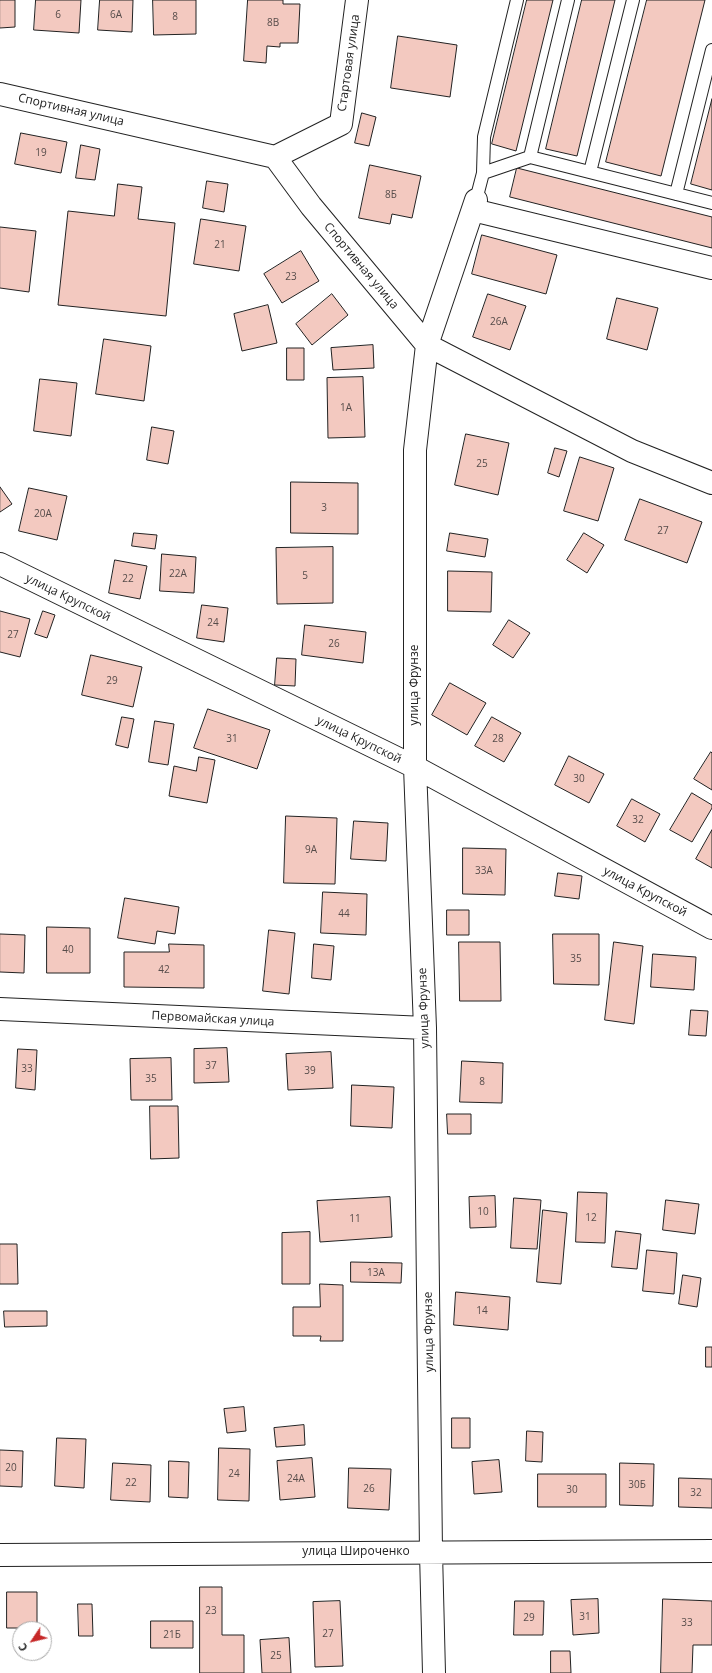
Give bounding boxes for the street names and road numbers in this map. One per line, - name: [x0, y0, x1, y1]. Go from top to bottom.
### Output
- street label: Стартовая улица: [335, 13, 363, 113]
- street label: Спортивная улица: [17, 91, 125, 129]
- street label: Спортивная улица: [321, 220, 401, 312]
- street label: улица Крупской: [23, 571, 113, 625]
- street label: улица Фрунзе: [408, 645, 422, 725]
- street label: улица Крупской: [314, 713, 404, 767]
- street label: улица Крупской: [601, 864, 689, 920]
- street label: улица Фрунзе: [415, 967, 433, 1049]
- street label: Первомайская улица: [151, 1009, 275, 1029]
- street label: улица Фрунзе: [421, 1291, 437, 1373]
- street label: улица Широченко: [302, 1545, 410, 1559]

